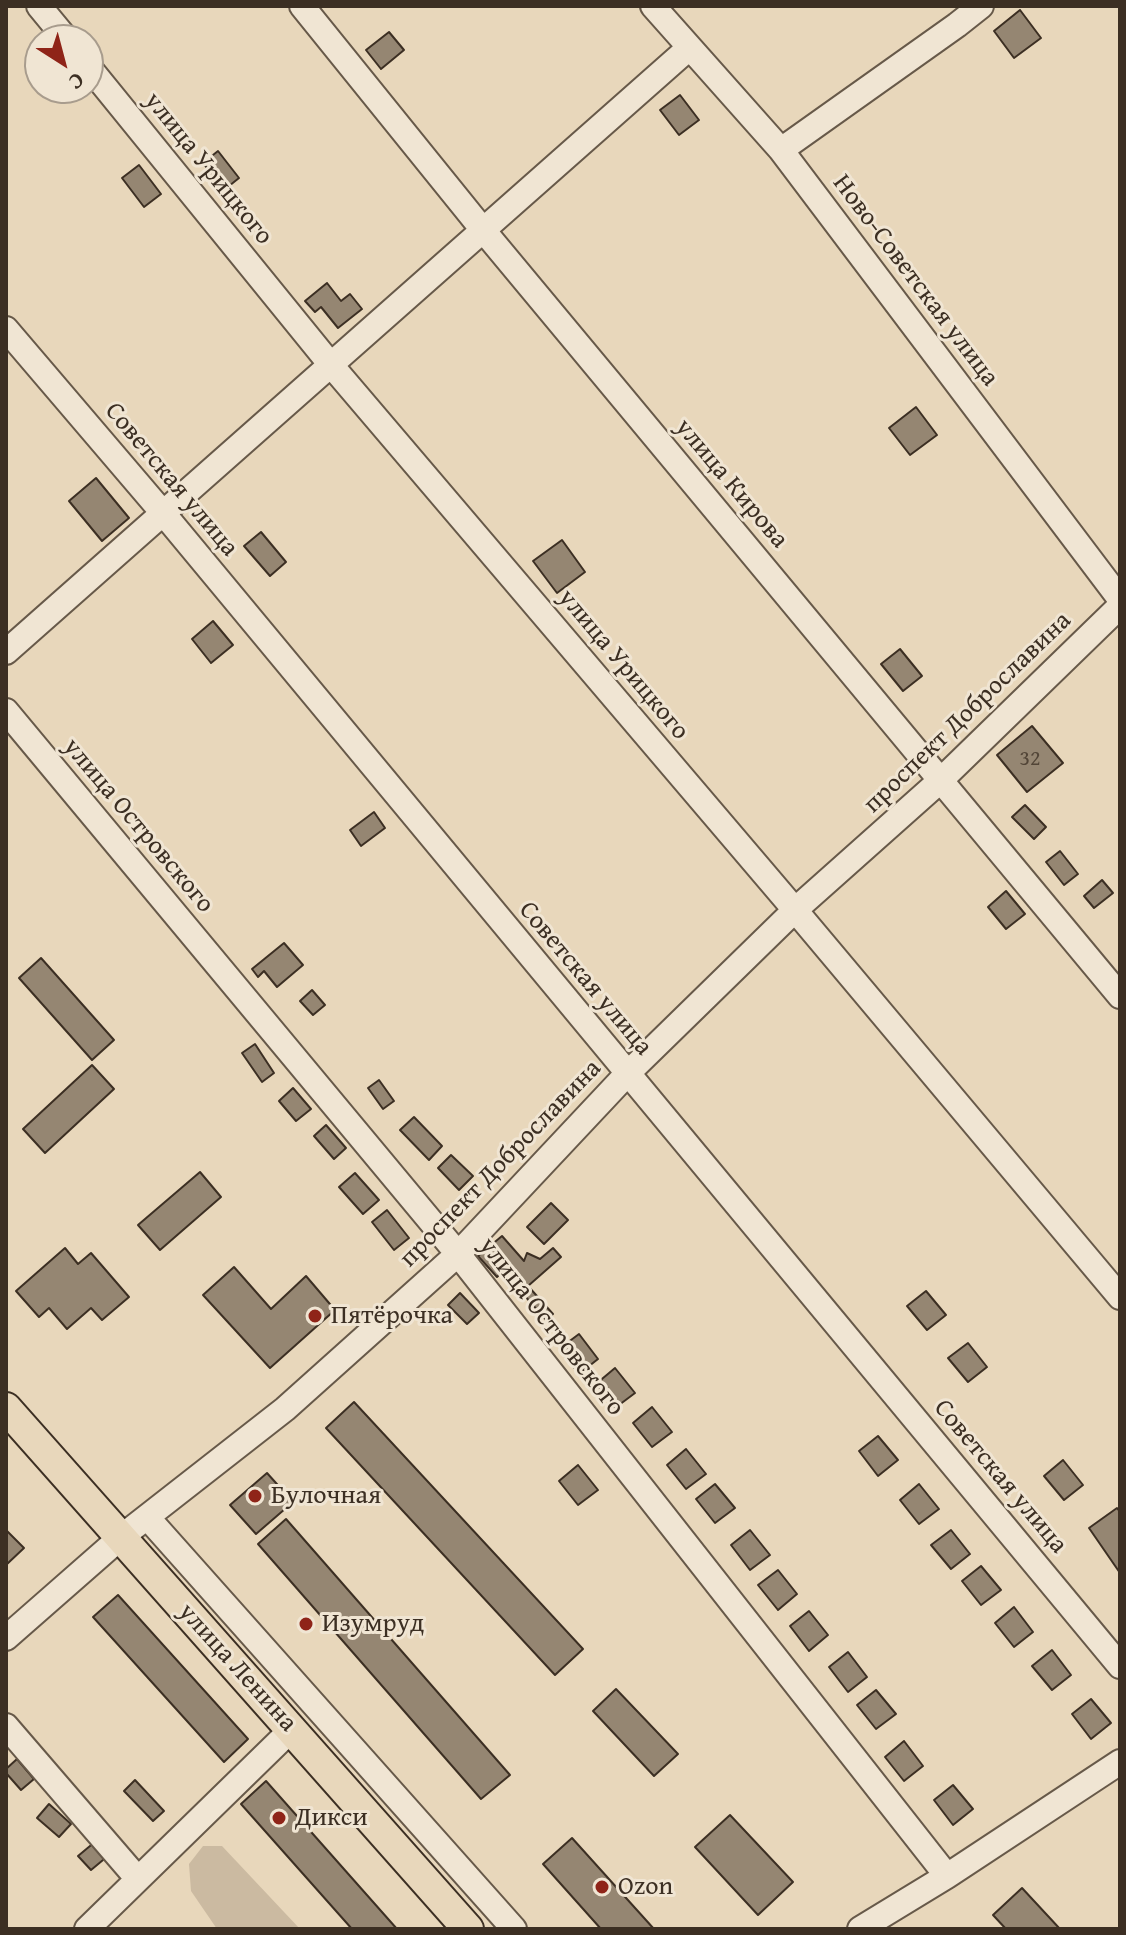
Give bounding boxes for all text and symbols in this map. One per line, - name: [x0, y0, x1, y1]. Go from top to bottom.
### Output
- north arrow: [24, 24, 104, 104]
- text: С: [62, 65, 91, 98]
- street label: улица Урицкого: [137, 86, 279, 252]
- street label: Ново-Советская улица: [825, 169, 1005, 393]
- street label: Советская улица: [98, 397, 244, 563]
- street label: улица Кирова: [668, 413, 794, 555]
- street label: улица Урицкого: [551, 583, 695, 747]
- street label: проспект Доброславина: [858, 606, 1078, 820]
- street label: улица Островского: [56, 732, 220, 920]
- house number: 32: [1019, 746, 1041, 772]
- street label: Советская улица: [512, 896, 658, 1062]
- street label: проспект Доброславина: [394, 1054, 608, 1274]
- street label: улица Островского: [471, 1231, 631, 1423]
- place label: Пятёрочка: [331, 1300, 453, 1332]
- marker: Пятёрочка: [306, 1307, 324, 1325]
- street label: Советская улица: [927, 1394, 1073, 1560]
- place label: Булочная: [271, 1480, 381, 1512]
- marker: Булочная: [246, 1487, 264, 1505]
- street label: улица Ленина: [171, 1597, 303, 1739]
- place label: Изумруд: [322, 1608, 424, 1640]
- marker: Изумруд: [297, 1615, 315, 1633]
- place label: Дикси: [295, 1802, 368, 1834]
- marker: Дикси: [270, 1809, 288, 1827]
- place label: Ozon: [618, 1871, 673, 1903]
- marker: Ozon: [593, 1878, 611, 1896]

